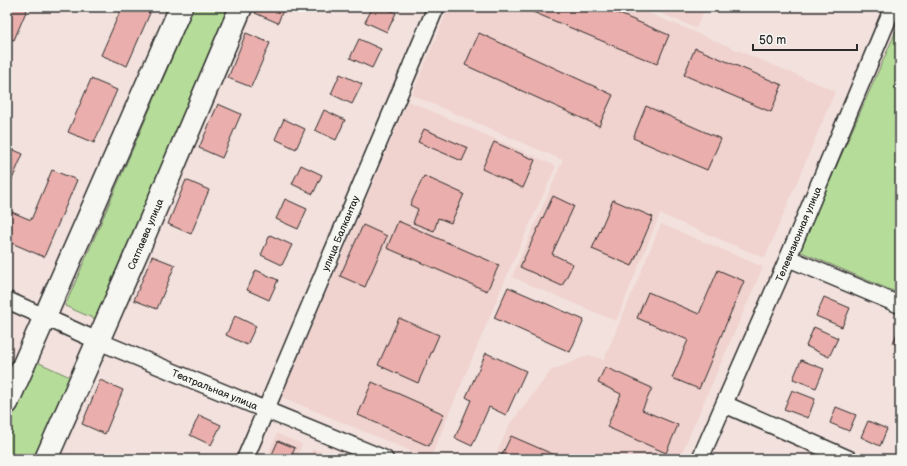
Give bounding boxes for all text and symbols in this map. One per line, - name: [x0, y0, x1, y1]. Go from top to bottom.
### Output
- scale bar: [753, 26, 857, 52]
- text: 50 m: [759, 33, 786, 48]
- street label: Телевизионная улица: [773, 185, 824, 284]
- street label: улица Балкантау: [320, 194, 362, 273]
- street label: Сатпаева улица: [126, 197, 166, 272]
- street label: Театральная улица: [170, 367, 259, 413]

